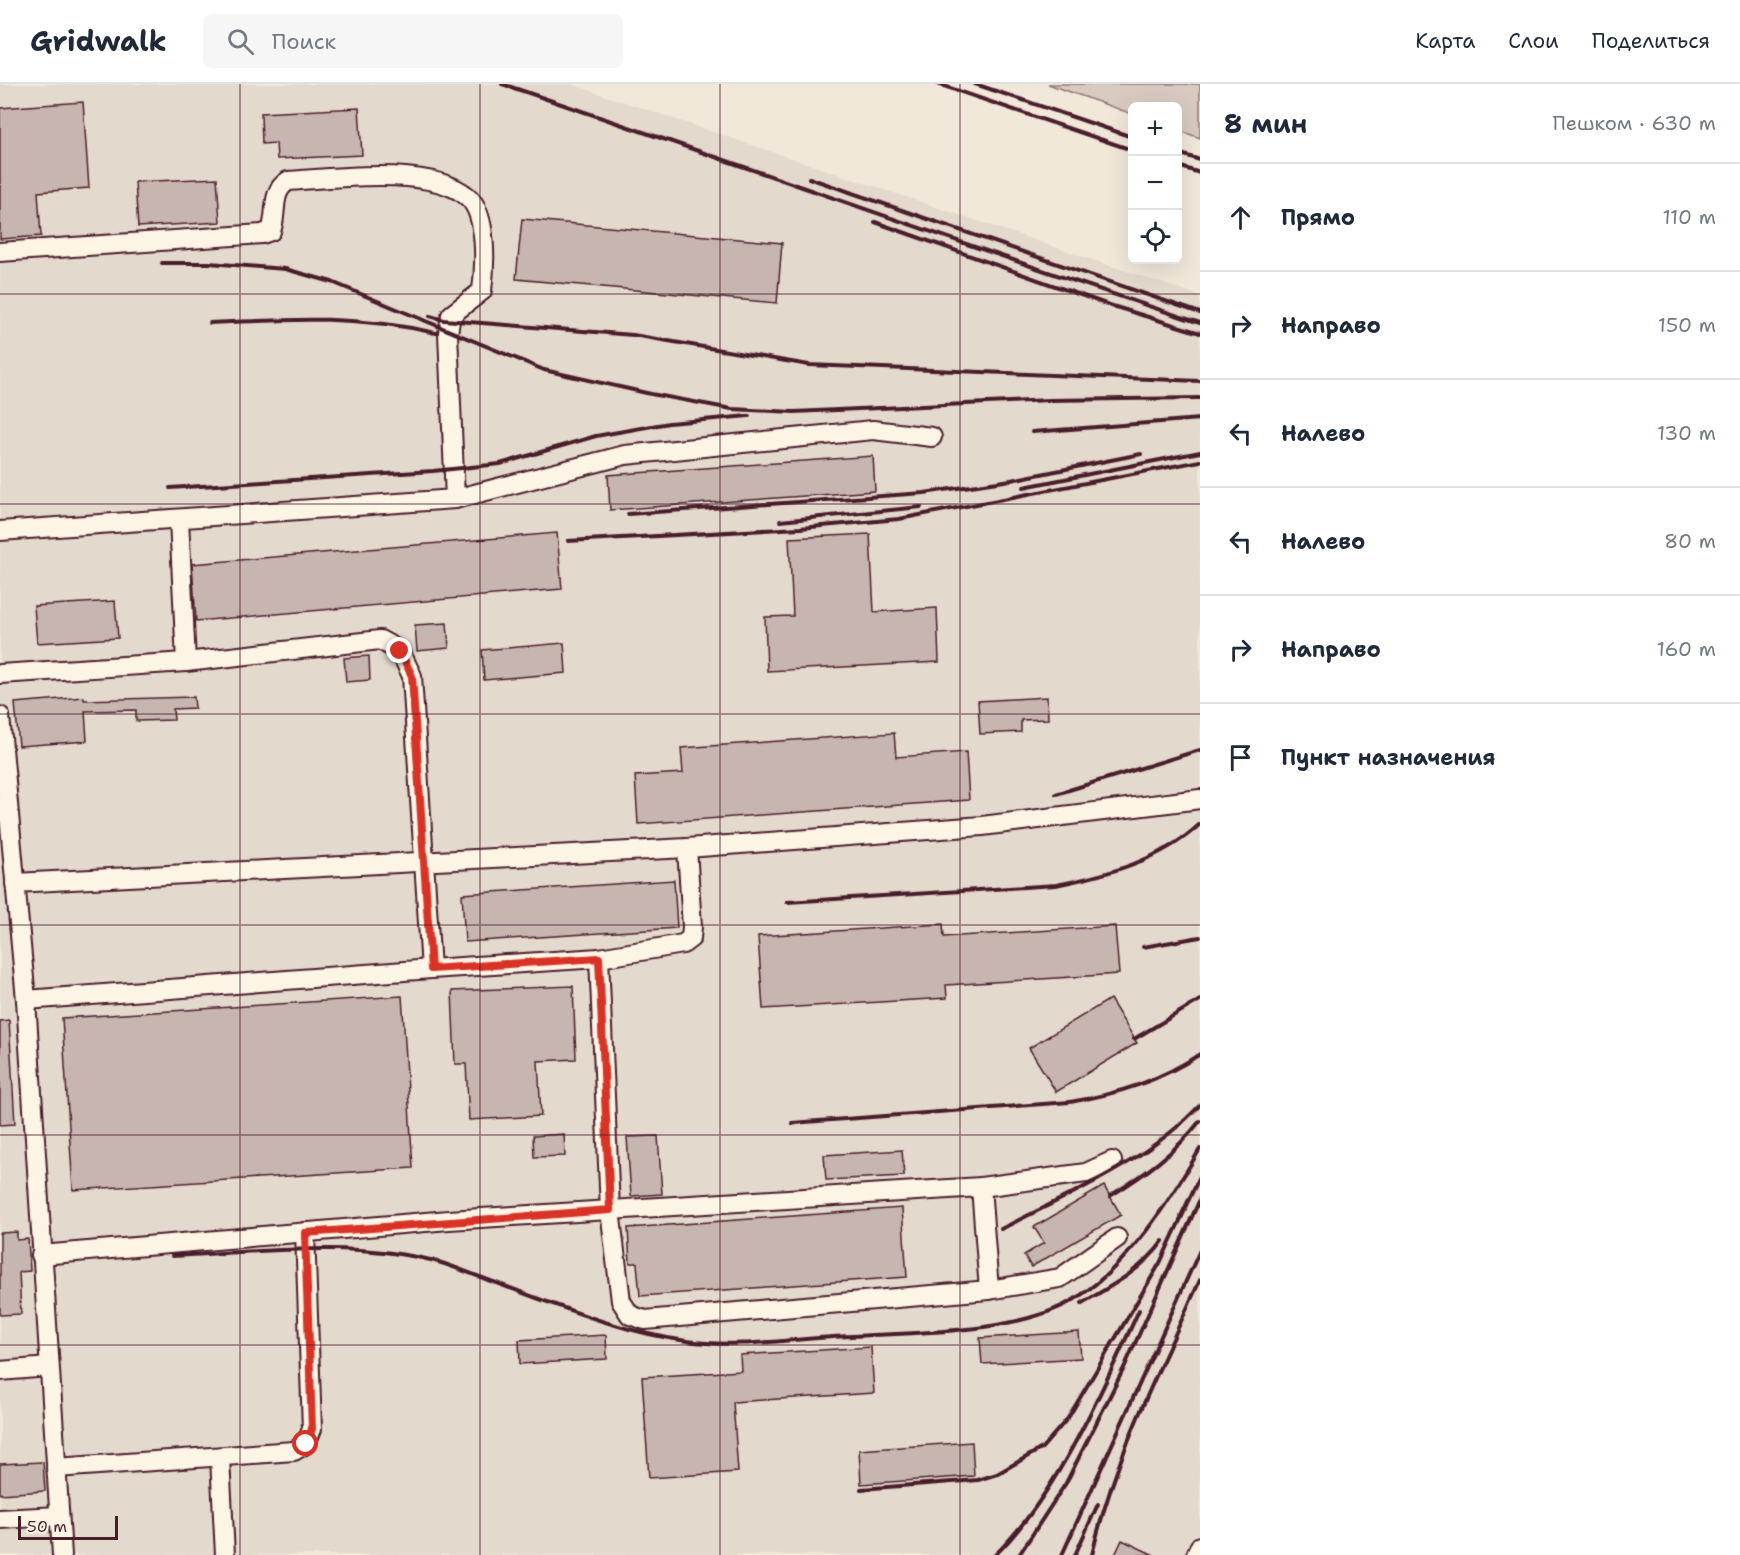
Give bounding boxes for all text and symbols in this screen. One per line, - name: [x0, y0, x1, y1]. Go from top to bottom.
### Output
- search box: [203, 14, 623, 68]
- text: Gridwalk: [30, 22, 167, 60]
- icon: search: [224, 25, 257, 58]
- text: Поиск: [272, 27, 336, 56]
- text: Карта: [1415, 27, 1475, 55]
- text: Слои: [1508, 27, 1559, 55]
- text: Поделиться: [1592, 27, 1710, 55]
- map controls: [1128, 102, 1182, 264]
- button: +: [1128, 102, 1182, 156]
- text: 8 мин: [1224, 106, 1307, 141]
- text: Пешком · 630 m: [1552, 110, 1716, 136]
- button: −: [1128, 156, 1182, 210]
- icon: ahead: [1224, 201, 1257, 234]
- text: Прямо: [1281, 203, 1355, 232]
- text: 110 m: [1662, 204, 1716, 230]
- button: locate: [1128, 210, 1182, 264]
- icon: right: [1224, 309, 1257, 342]
- text: Направо: [1281, 311, 1381, 340]
- text: 150 m: [1658, 312, 1716, 338]
- icon: left: [1224, 417, 1257, 450]
- text: Налево: [1281, 419, 1365, 448]
- text: 130 m: [1657, 420, 1716, 446]
- icon: left: [1224, 525, 1257, 558]
- text: Налево: [1281, 527, 1365, 556]
- text: 80 m: [1664, 528, 1716, 554]
- icon: right: [1224, 633, 1257, 666]
- text: Направо: [1281, 635, 1381, 664]
- text: 160 m: [1657, 636, 1716, 662]
- route end: [386, 637, 412, 663]
- icon: arrive: [1224, 741, 1257, 774]
- text: Пункт назначения: [1281, 743, 1495, 772]
- route start: [292, 1430, 318, 1456]
- scale bar: [18, 1513, 118, 1540]
- text: 50 m: [27, 1516, 67, 1537]

